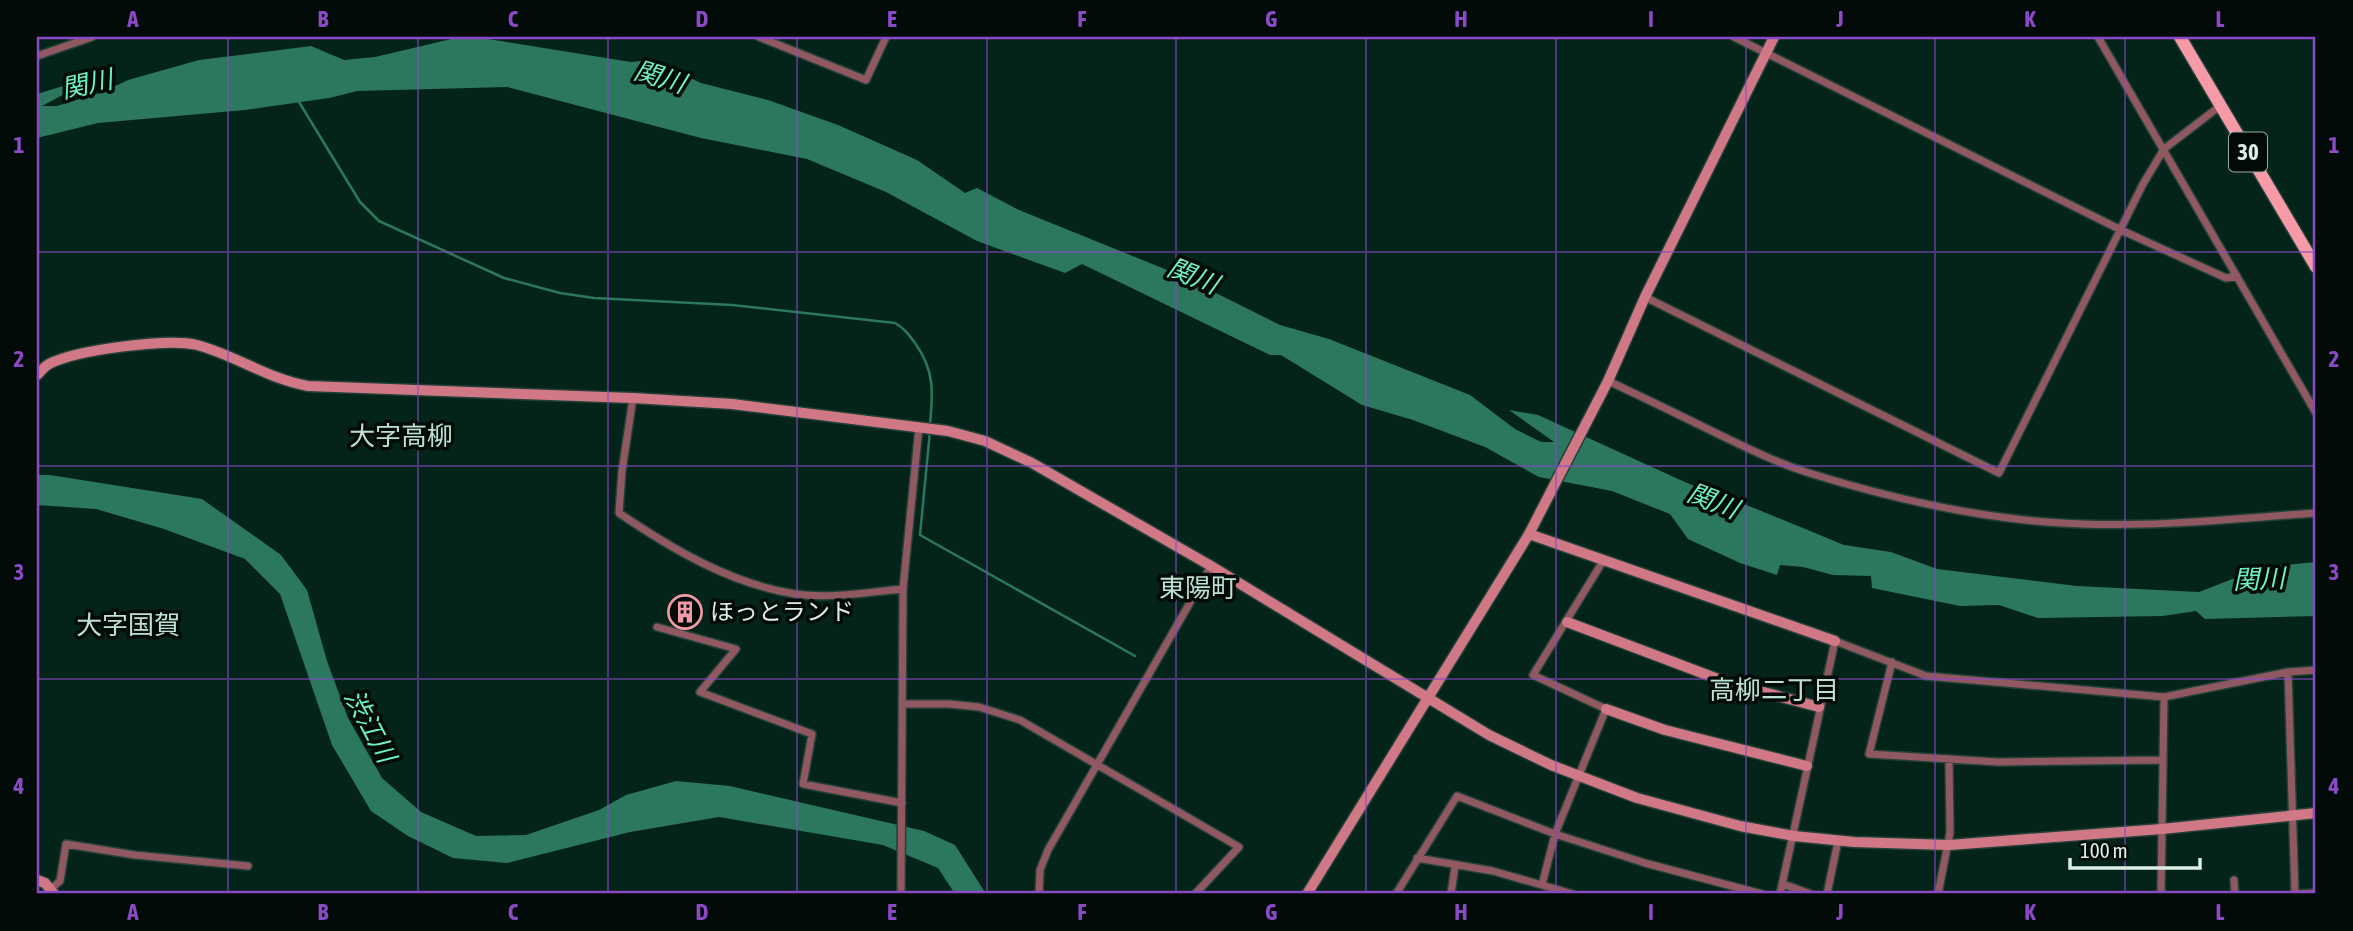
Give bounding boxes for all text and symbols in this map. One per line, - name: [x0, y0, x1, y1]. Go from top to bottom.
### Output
- text: A: [126, 6, 139, 32]
- text: B: [318, 6, 329, 32]
- text: C: [508, 6, 519, 32]
- text: D: [696, 6, 709, 32]
- text: E: [887, 6, 897, 32]
- text: F: [1077, 6, 1087, 32]
- text: G: [1265, 6, 1277, 32]
- text: H: [1454, 6, 1468, 32]
- text: I: [1648, 6, 1654, 32]
- text: J: [1835, 6, 1844, 32]
- text: K: [2024, 6, 2036, 32]
- text: L: [2216, 6, 2225, 32]
- water label: 関川: [631, 55, 692, 100]
- water label: 関川: [58, 63, 118, 104]
- text: 1: [14, 132, 25, 158]
- road number: 30: [2229, 132, 2267, 172]
- text: 1: [2329, 132, 2340, 158]
- water label: 関川: [1163, 252, 1226, 301]
- text: 2: [14, 346, 24, 372]
- text: 2: [2329, 346, 2339, 372]
- district label: 大字高柳: [349, 421, 453, 451]
- water label: 関川: [1683, 478, 1745, 525]
- text: 3: [14, 559, 24, 585]
- text: 3: [2329, 559, 2339, 585]
- water label: 関川: [2232, 563, 2288, 595]
- district label: 東陽町: [1159, 573, 1237, 603]
- building icon: ほっとランド: [666, 593, 704, 631]
- place label: ほっとランド: [710, 598, 854, 625]
- district label: 大字国賀: [76, 610, 180, 640]
- district label: 高柳二丁目: [1709, 675, 1839, 705]
- water label: 渋江川: [338, 685, 403, 770]
- text: 4: [13, 773, 25, 799]
- text: 4: [2328, 773, 2340, 799]
- scale bar: [2070, 826, 2199, 870]
- text: 100 m: [2080, 838, 2128, 862]
- text: A: [126, 899, 139, 925]
- text: B: [318, 899, 329, 925]
- text: C: [508, 899, 519, 925]
- text: D: [696, 899, 709, 925]
- text: E: [887, 899, 897, 925]
- text: F: [1077, 899, 1087, 925]
- text: G: [1265, 899, 1277, 925]
- text: H: [1454, 899, 1468, 925]
- text: I: [1648, 899, 1654, 925]
- text: J: [1835, 899, 1844, 925]
- text: K: [2024, 899, 2036, 925]
- text: L: [2216, 899, 2225, 925]

